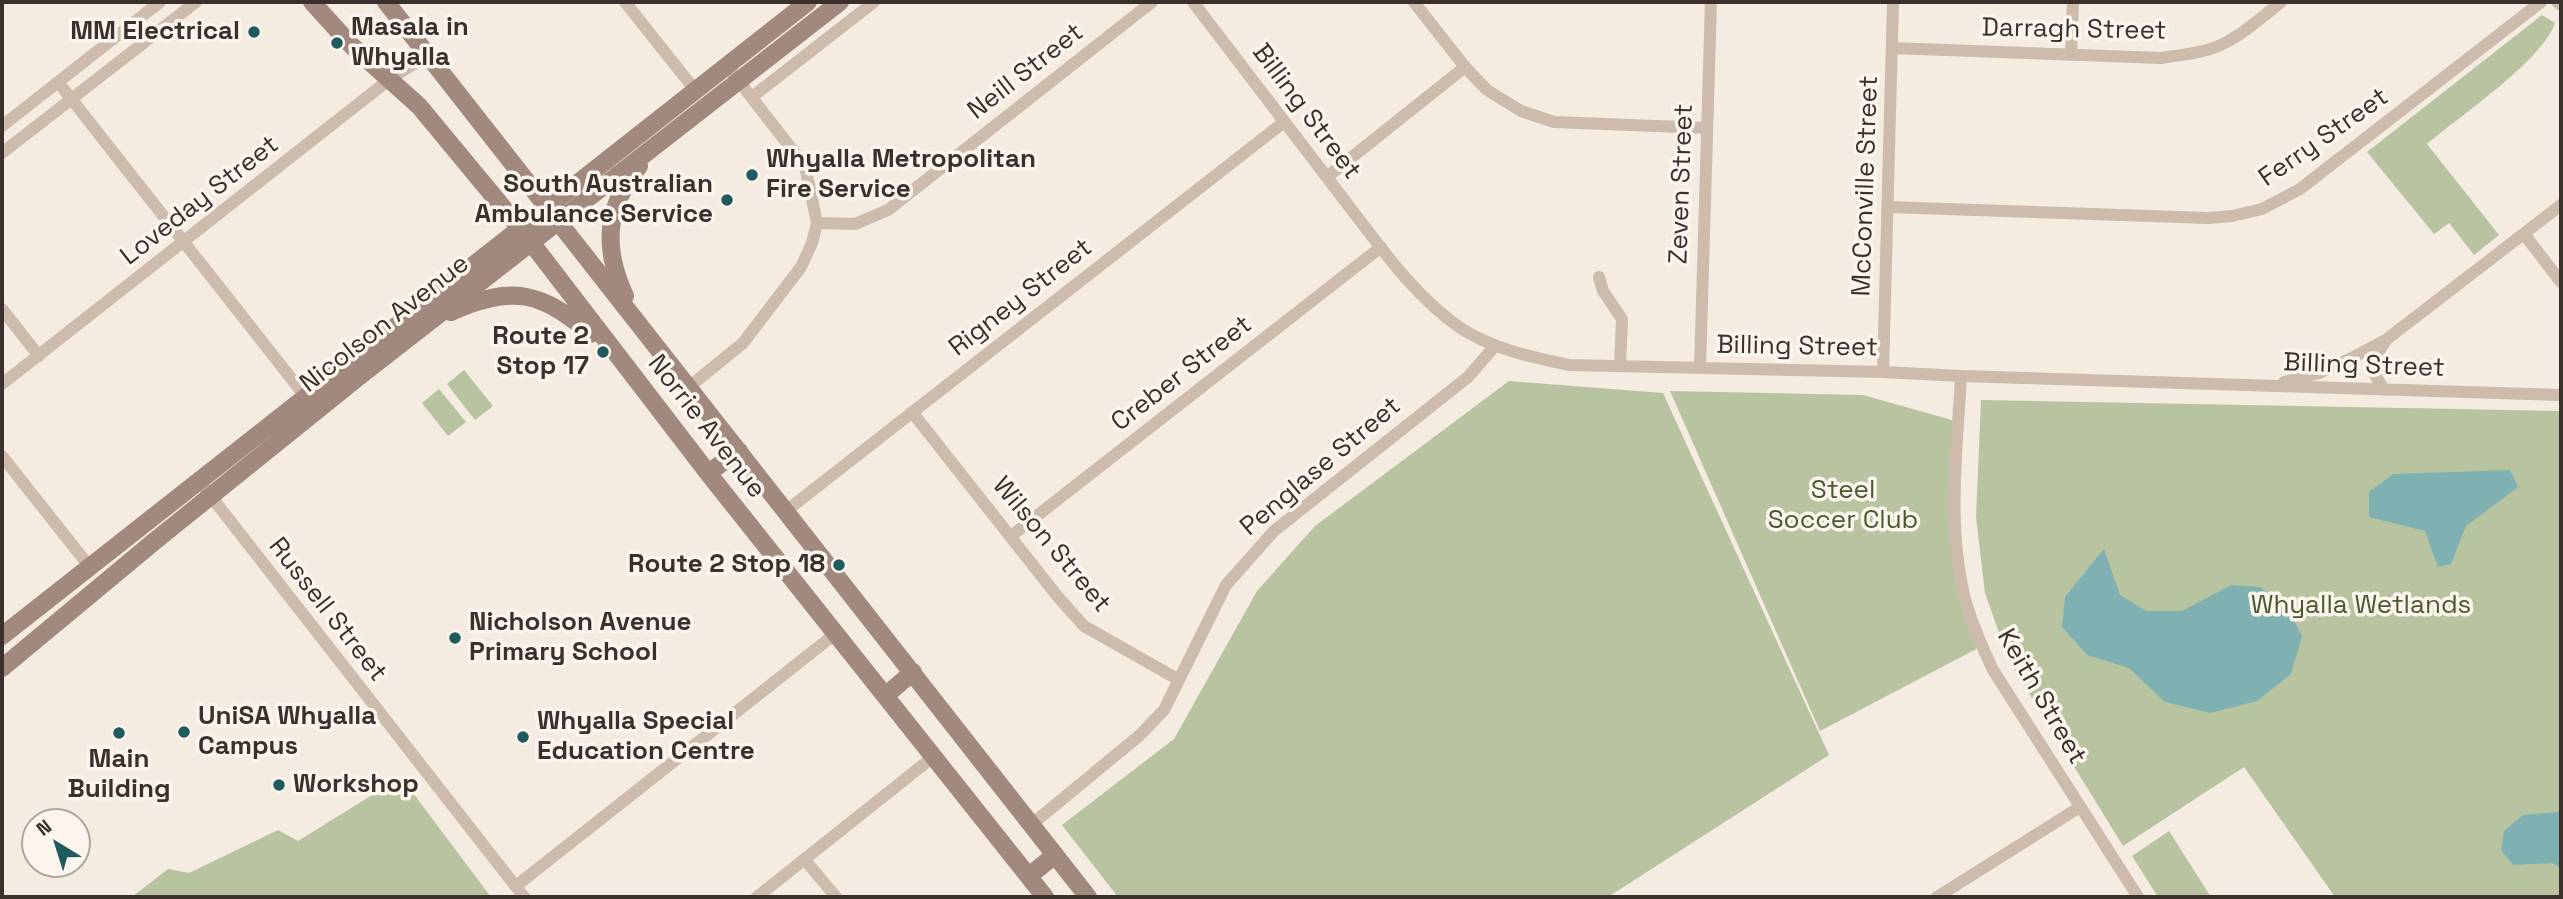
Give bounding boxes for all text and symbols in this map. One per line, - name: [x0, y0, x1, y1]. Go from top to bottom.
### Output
- place label: Masala in Whyalla: [351, 12, 469, 74]
- street label: Darragh Street: [1981, 13, 2167, 47]
- place label: MM Electrical: [70, 16, 240, 48]
- street label: Neill Street: [962, 17, 1090, 127]
- marker: MM Electrical: [246, 24, 262, 40]
- marker: Masala in Whyalla: [329, 35, 345, 51]
- street label: Billing Street: [1245, 38, 1367, 186]
- street label: McConville Street: [1847, 75, 1885, 297]
- street label: Ferry Street: [2253, 82, 2395, 194]
- street label: Zeven Street: [1664, 103, 1700, 265]
- street label: Loveday Street: [115, 130, 285, 272]
- place label: Whyalla Metropolitan Fire Service: [766, 144, 1036, 206]
- marker: Whyalla Metropolitan Fire Service: [744, 167, 760, 183]
- place label: South Australian Ambulance Service: [474, 169, 713, 230]
- marker: South Australian Ambulance Service: [719, 192, 735, 208]
- street label: Rigney Street: [943, 232, 1099, 364]
- street label: Nicolson Avenue: [294, 248, 476, 400]
- street label: Creber Street: [1106, 310, 1258, 438]
- place label: Route 2 Stop 17: [492, 321, 589, 382]
- street label: Billing Street: [1716, 330, 1878, 364]
- marker: Route 2 Stop 17: [595, 344, 611, 360]
- street label: Billing Street: [2283, 348, 2445, 384]
- street label: Norrie Avenue: [640, 349, 772, 505]
- street label: Penglase Street: [1234, 391, 1408, 543]
- street label: Wilson Street: [985, 471, 1117, 619]
- park label: Steel Soccer Club: [1768, 475, 1918, 536]
- street label: Russell Street: [261, 532, 393, 688]
- place label: Route 2 Stop 18: [628, 549, 825, 581]
- marker: Route 2 Stop 18: [831, 557, 847, 573]
- park label: Whyalla Wetlands: [2251, 590, 2471, 622]
- place label: Nicholson Avenue Primary School: [469, 607, 692, 668]
- street label: Keith Street: [1990, 624, 2092, 770]
- marker: Nicholson Avenue Primary School: [447, 630, 463, 646]
- place label: UniSA Whyalla Campus: [198, 701, 376, 762]
- place label: Whyalla Special Education Centre: [537, 706, 755, 768]
- marker: UniSA Whyalla Campus: [176, 724, 192, 740]
- marker: Main Building: [111, 725, 127, 741]
- marker: Whyalla Special Education Centre: [515, 729, 531, 745]
- place label: Main Building: [67, 744, 171, 806]
- place label: Workshop: [293, 769, 419, 801]
- marker: Workshop: [271, 777, 287, 793]
- north arrow: [21, 808, 91, 878]
- text: N: [31, 814, 57, 841]

